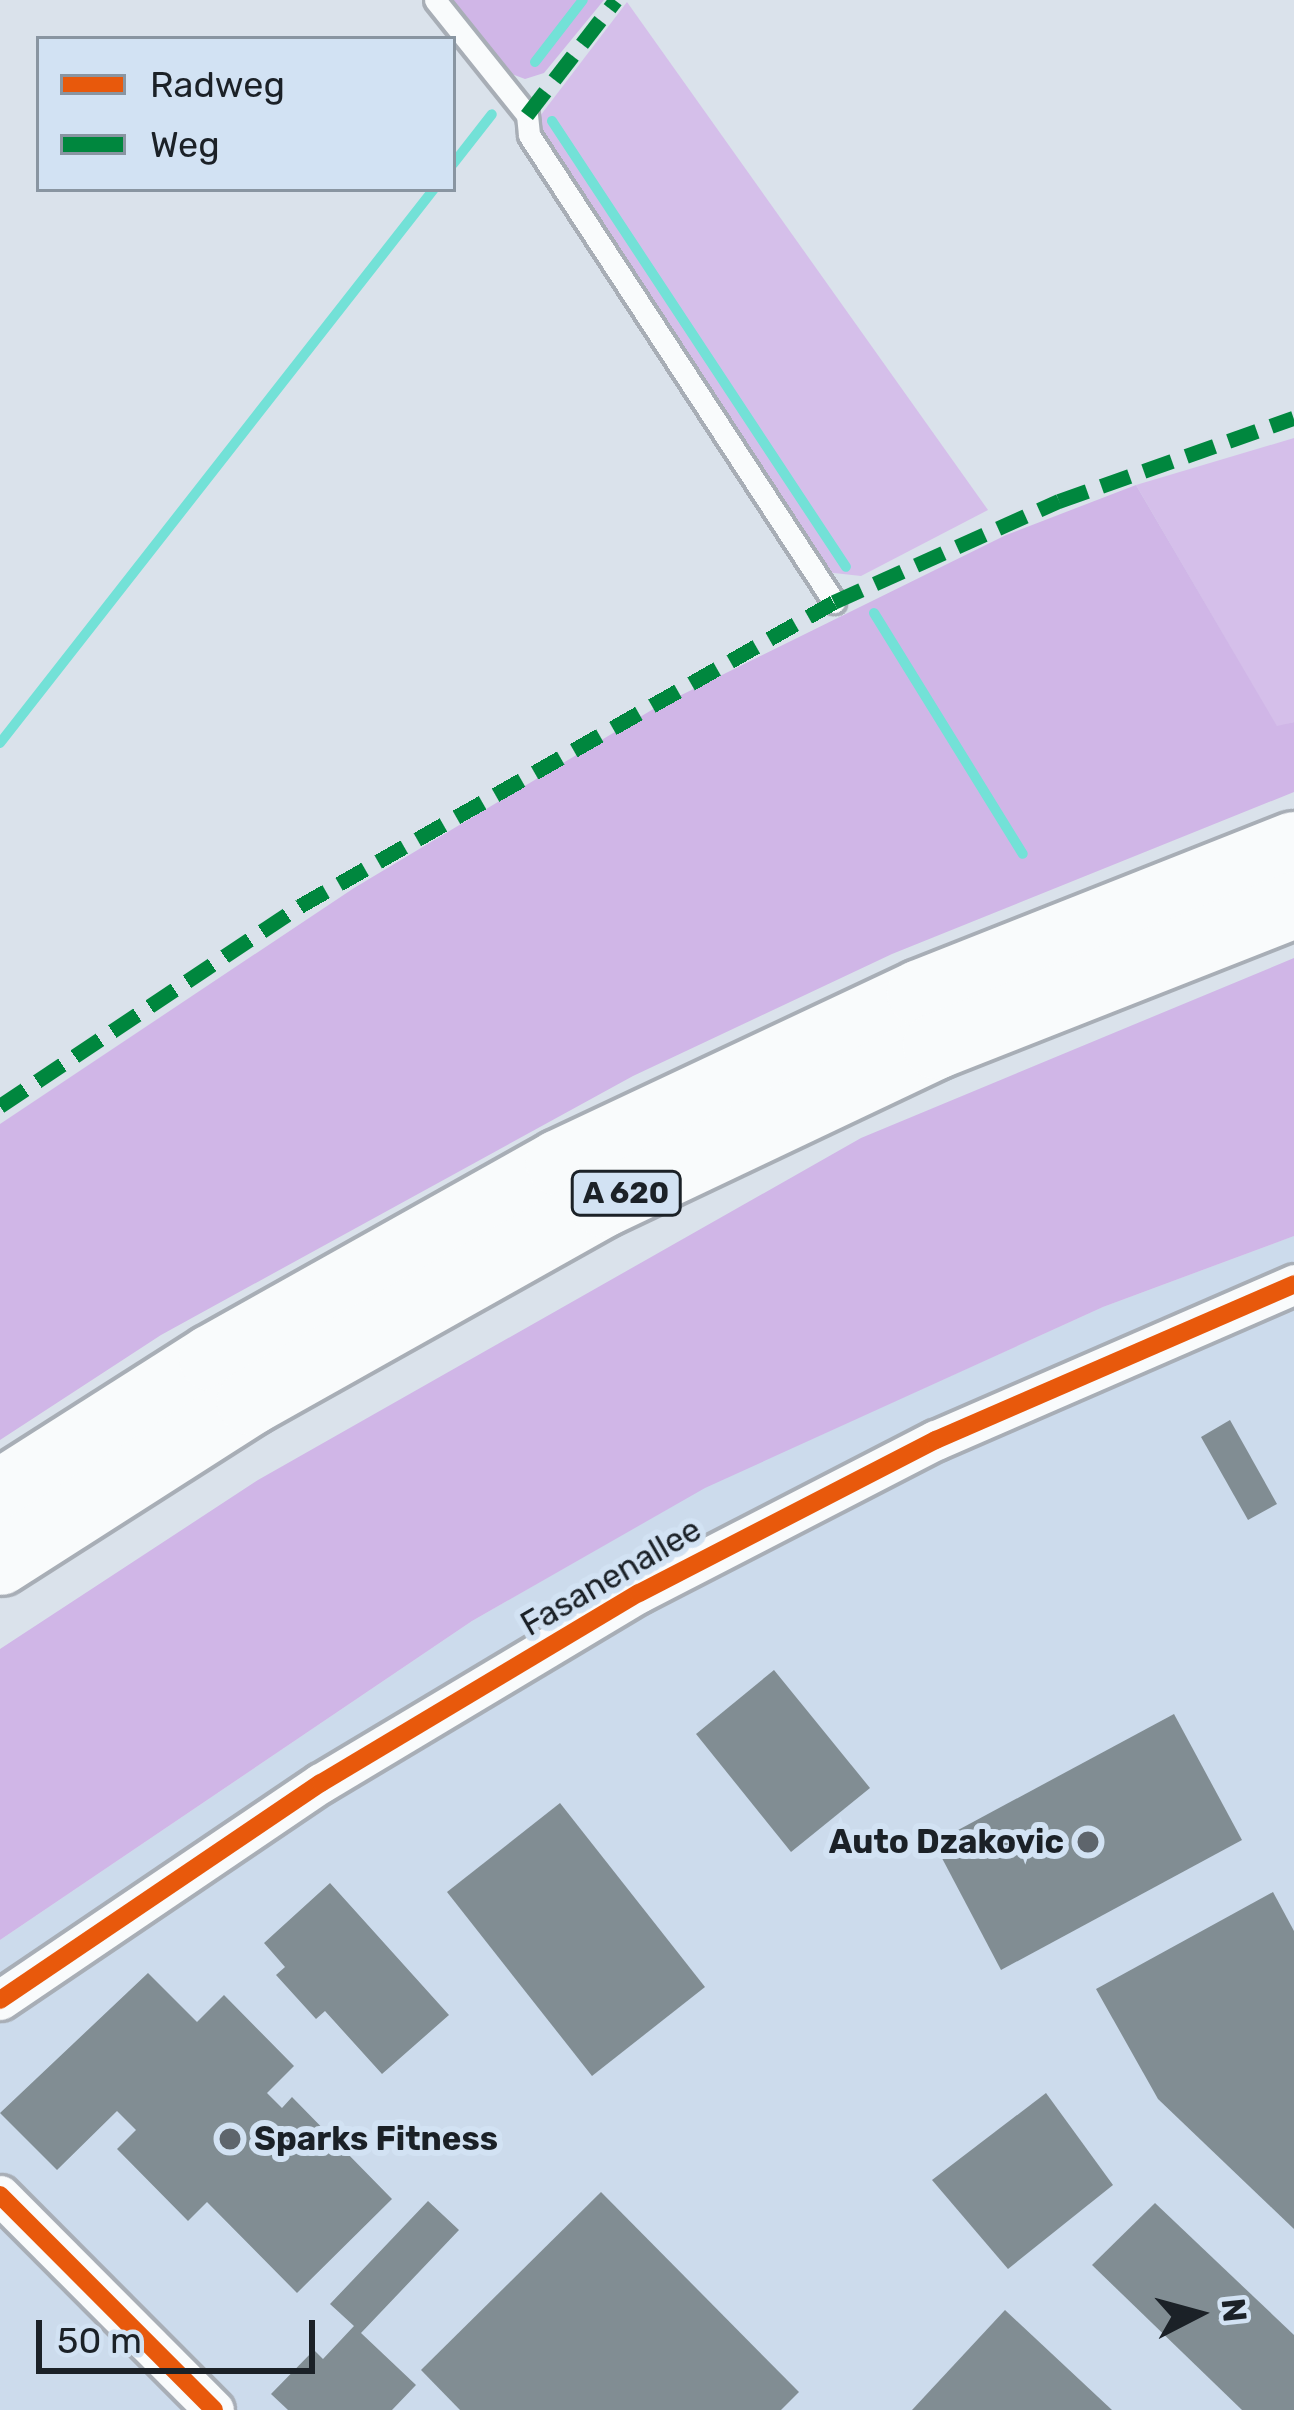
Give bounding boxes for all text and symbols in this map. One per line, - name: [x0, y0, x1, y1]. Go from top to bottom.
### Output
- legend: [36, 36, 456, 192]
- text: Radweg: [150, 63, 285, 106]
- text: Weg: [150, 123, 220, 166]
- road number: A 620: [569, 1169, 683, 1217]
- street label: Fasanenallee: [514, 1510, 708, 1644]
- place label: Auto Dzakovic: [829, 1822, 1064, 1862]
- marker: Auto Dzakovic: [1075, 1829, 1101, 1855]
- place label: Sparks Fitness: [254, 2119, 498, 2159]
- marker: Sparks Fitness: [217, 2126, 243, 2152]
- north arrow: [1138, 2254, 1258, 2374]
- scale bar: [42, 2296, 321, 2370]
- text: N: [1214, 2296, 1255, 2324]
- text: 50 m: [57, 2319, 142, 2362]

